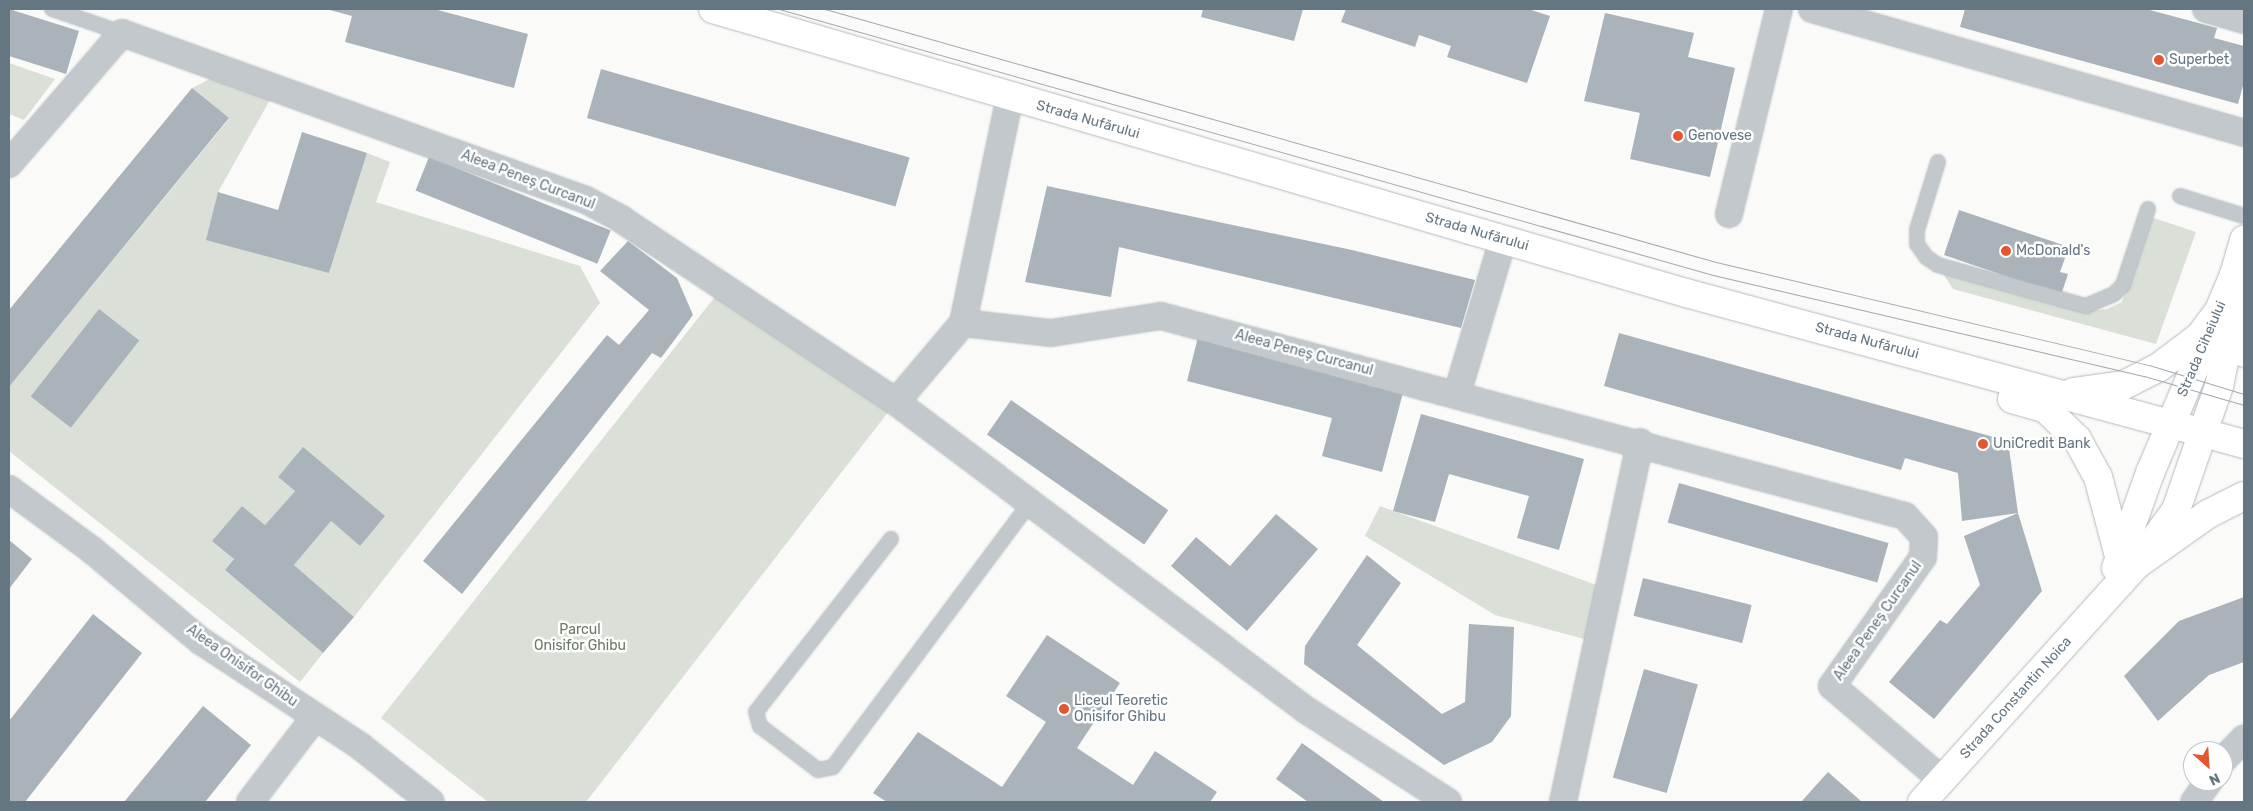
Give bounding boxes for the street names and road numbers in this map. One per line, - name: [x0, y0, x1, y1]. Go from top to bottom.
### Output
- street label: Strada Nufărului: [1034, 97, 1142, 143]
- street label: Aleea Peneș Curcanul: [459, 147, 597, 213]
- street label: Strada Nufărului: [1423, 209, 1531, 255]
- street label: Strada Ciheiului: [2174, 298, 2230, 400]
- street label: Strada Nufărului: [1813, 319, 1921, 363]
- street label: Aleea Peneș Curcanul: [1233, 327, 1375, 379]
- street label: Aleea Peneș Curcanul: [1830, 558, 1926, 684]
- street label: Aleea Onisifor Ghibu: [183, 621, 301, 711]
- street label: Strada Constantin Noica: [1957, 633, 2075, 763]

